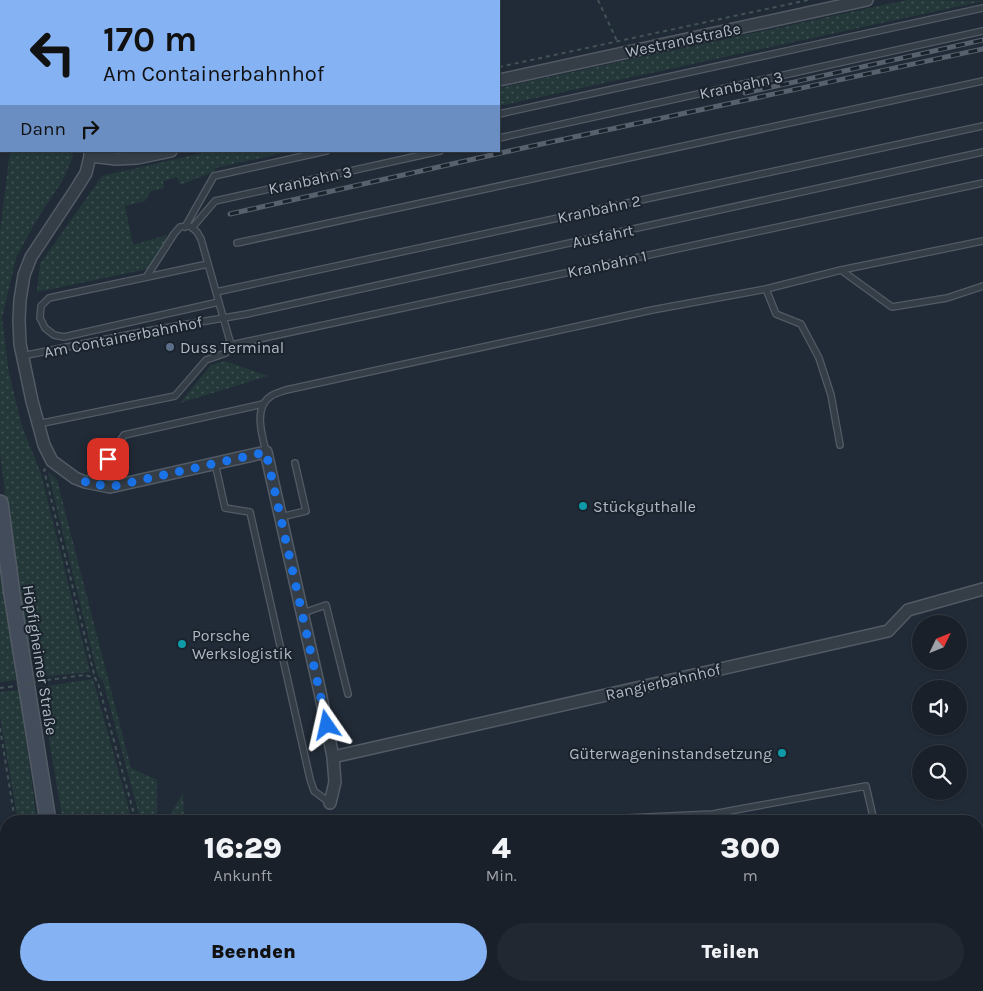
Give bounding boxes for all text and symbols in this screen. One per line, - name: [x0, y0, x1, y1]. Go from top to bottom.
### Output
- text: 170 m: [103, 19, 197, 60]
- street label: Westrandstraße: [624, 19, 742, 61]
- icon: left: [20, 20, 85, 85]
- text: Am Containerbahnhof: [103, 61, 324, 87]
- street label: Kranbahn 3: [698, 67, 784, 103]
- icon: right: [76, 115, 104, 143]
- text: Dann: [20, 118, 66, 140]
- street label: Kranbahn 3: [267, 162, 353, 198]
- street label: Kranbahn 2: [556, 191, 642, 227]
- street label: Ausfahrt: [570, 220, 636, 252]
- street label: Kranbahn 1: [566, 246, 648, 282]
- street label: Am Containerbahnhof: [42, 312, 204, 362]
- place label: Duss Terminal: [180, 338, 284, 357]
- marker: Duss Terminal: [164, 341, 176, 353]
- pin: [87, 438, 129, 480]
- icon: arrive: [94, 445, 122, 473]
- place label: Stückguthalle: [593, 497, 696, 516]
- marker: Stückguthalle: [577, 500, 589, 512]
- street label: Höpfigheimer Straße: [19, 584, 61, 736]
- north arrow: [912, 615, 968, 670]
- map controls: [912, 615, 967, 800]
- place label: Porsche Werkslogistik: [192, 626, 292, 663]
- marker: Porsche Werkslogistik: [176, 638, 188, 650]
- street label: Rangierbahnhof: [604, 659, 723, 704]
- button: sound: [912, 680, 967, 735]
- position arrow: [300, 698, 352, 750]
- place label: Güterwageninstandsetzung: [569, 744, 772, 763]
- button: search: [912, 745, 967, 800]
- marker: Güterwageninstandsetzung: [776, 747, 788, 759]
- text: 16:29: [204, 830, 282, 866]
- text: 4: [492, 830, 511, 866]
- text: 300: [720, 830, 780, 866]
- text: Ankunft: [214, 866, 272, 885]
- text: Min.: [486, 866, 517, 885]
- text: m: [743, 866, 758, 885]
- button: Beenden: [20, 923, 487, 981]
- button: Teilen: [497, 923, 964, 981]

